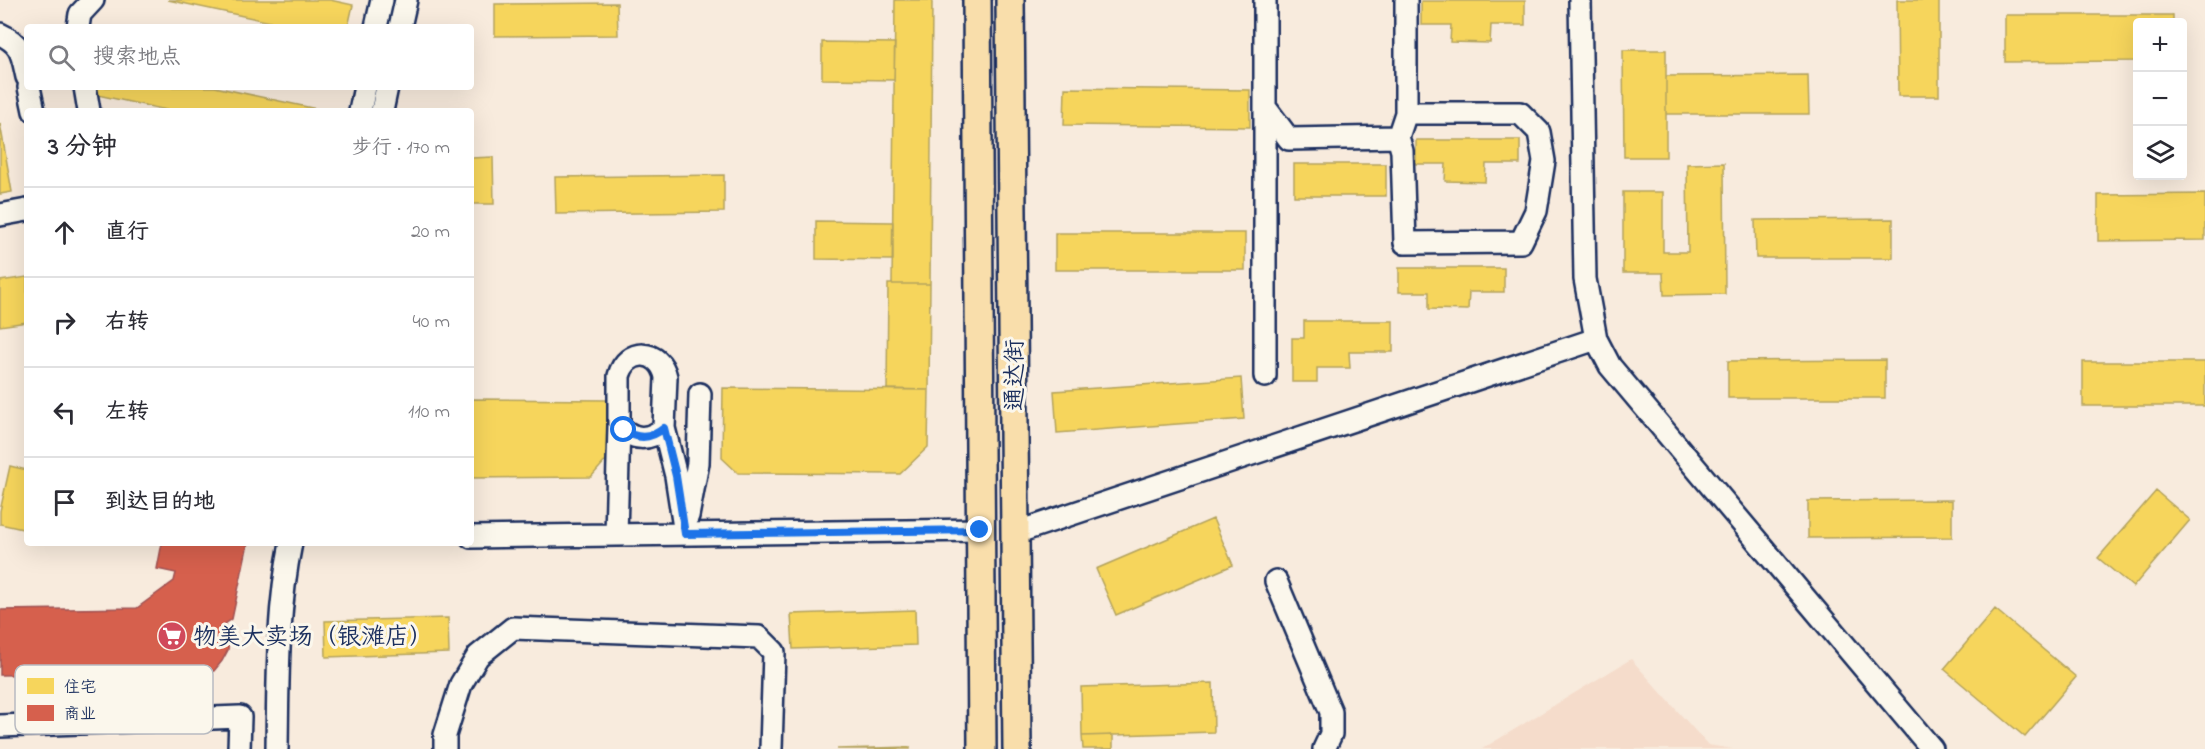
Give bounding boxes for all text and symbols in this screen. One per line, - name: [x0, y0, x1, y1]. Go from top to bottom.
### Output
- map controls: [2133, 18, 2187, 180]
- button: +: [2133, 18, 2187, 72]
- search box: [24, 24, 474, 90]
- icon: search: [45, 41, 78, 74]
- text: 搜索地点: [93, 42, 181, 74]
- button: −: [2133, 72, 2187, 126]
- button: layers: [2133, 126, 2187, 180]
- text: 3 分钟: [48, 129, 117, 167]
- text: 步行 · 170 m: [352, 134, 450, 163]
- icon: ahead: [48, 216, 81, 249]
- text: 直行: [105, 217, 149, 249]
- text: 20 m: [411, 218, 450, 247]
- icon: right: [48, 306, 81, 339]
- text: 右转: [105, 307, 149, 339]
- text: 40 m: [413, 308, 450, 337]
- street label: 通达街: [999, 339, 1034, 411]
- icon: left: [48, 396, 81, 429]
- text: 左转: [105, 397, 149, 429]
- text: 110 m: [408, 398, 450, 427]
- route start: [610, 416, 636, 442]
- icon: arrive: [48, 486, 81, 519]
- text: 到达目的地: [105, 487, 215, 519]
- route end: [966, 516, 992, 542]
- supermarket icon: 物美大卖场（银滩店）: [156, 620, 188, 652]
- place label: 物美大卖场（银滩店）: [193, 621, 433, 656]
- legend: [15, 665, 213, 734]
- text: 住宅: [64, 676, 96, 700]
- text: 商业: [64, 703, 96, 727]

